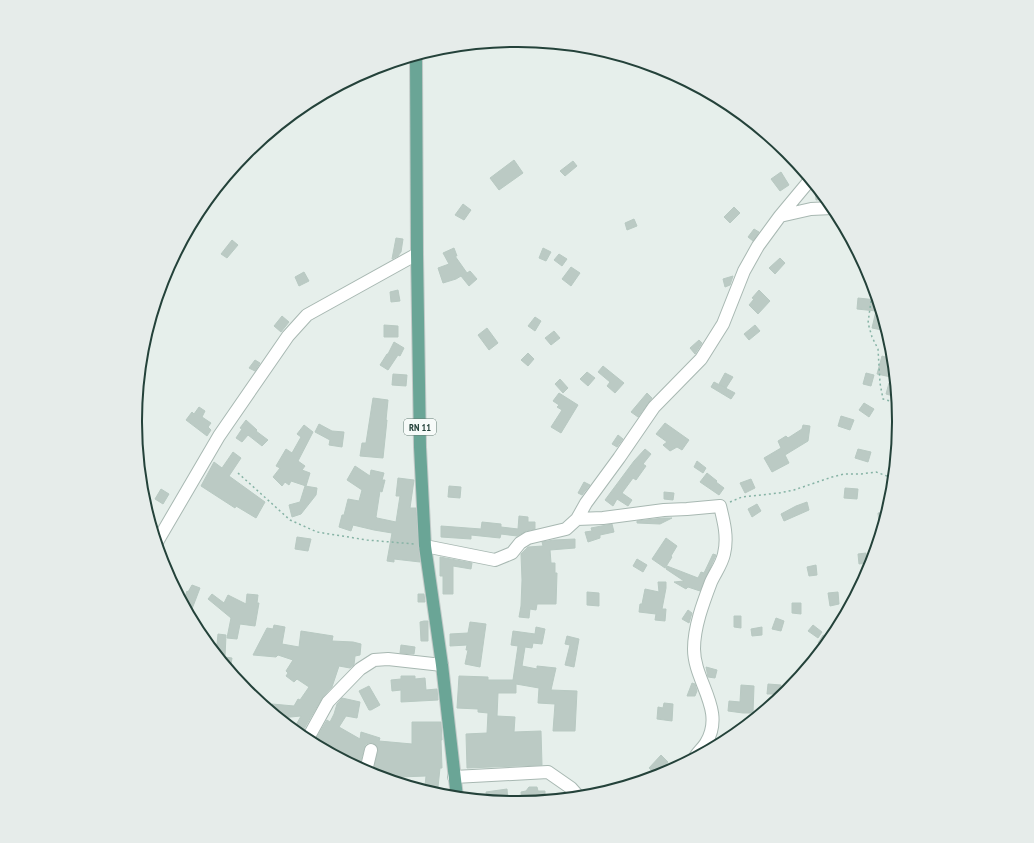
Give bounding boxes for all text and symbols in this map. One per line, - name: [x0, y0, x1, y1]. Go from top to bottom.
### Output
- road number: RN 11: [404, 419, 436, 435]

